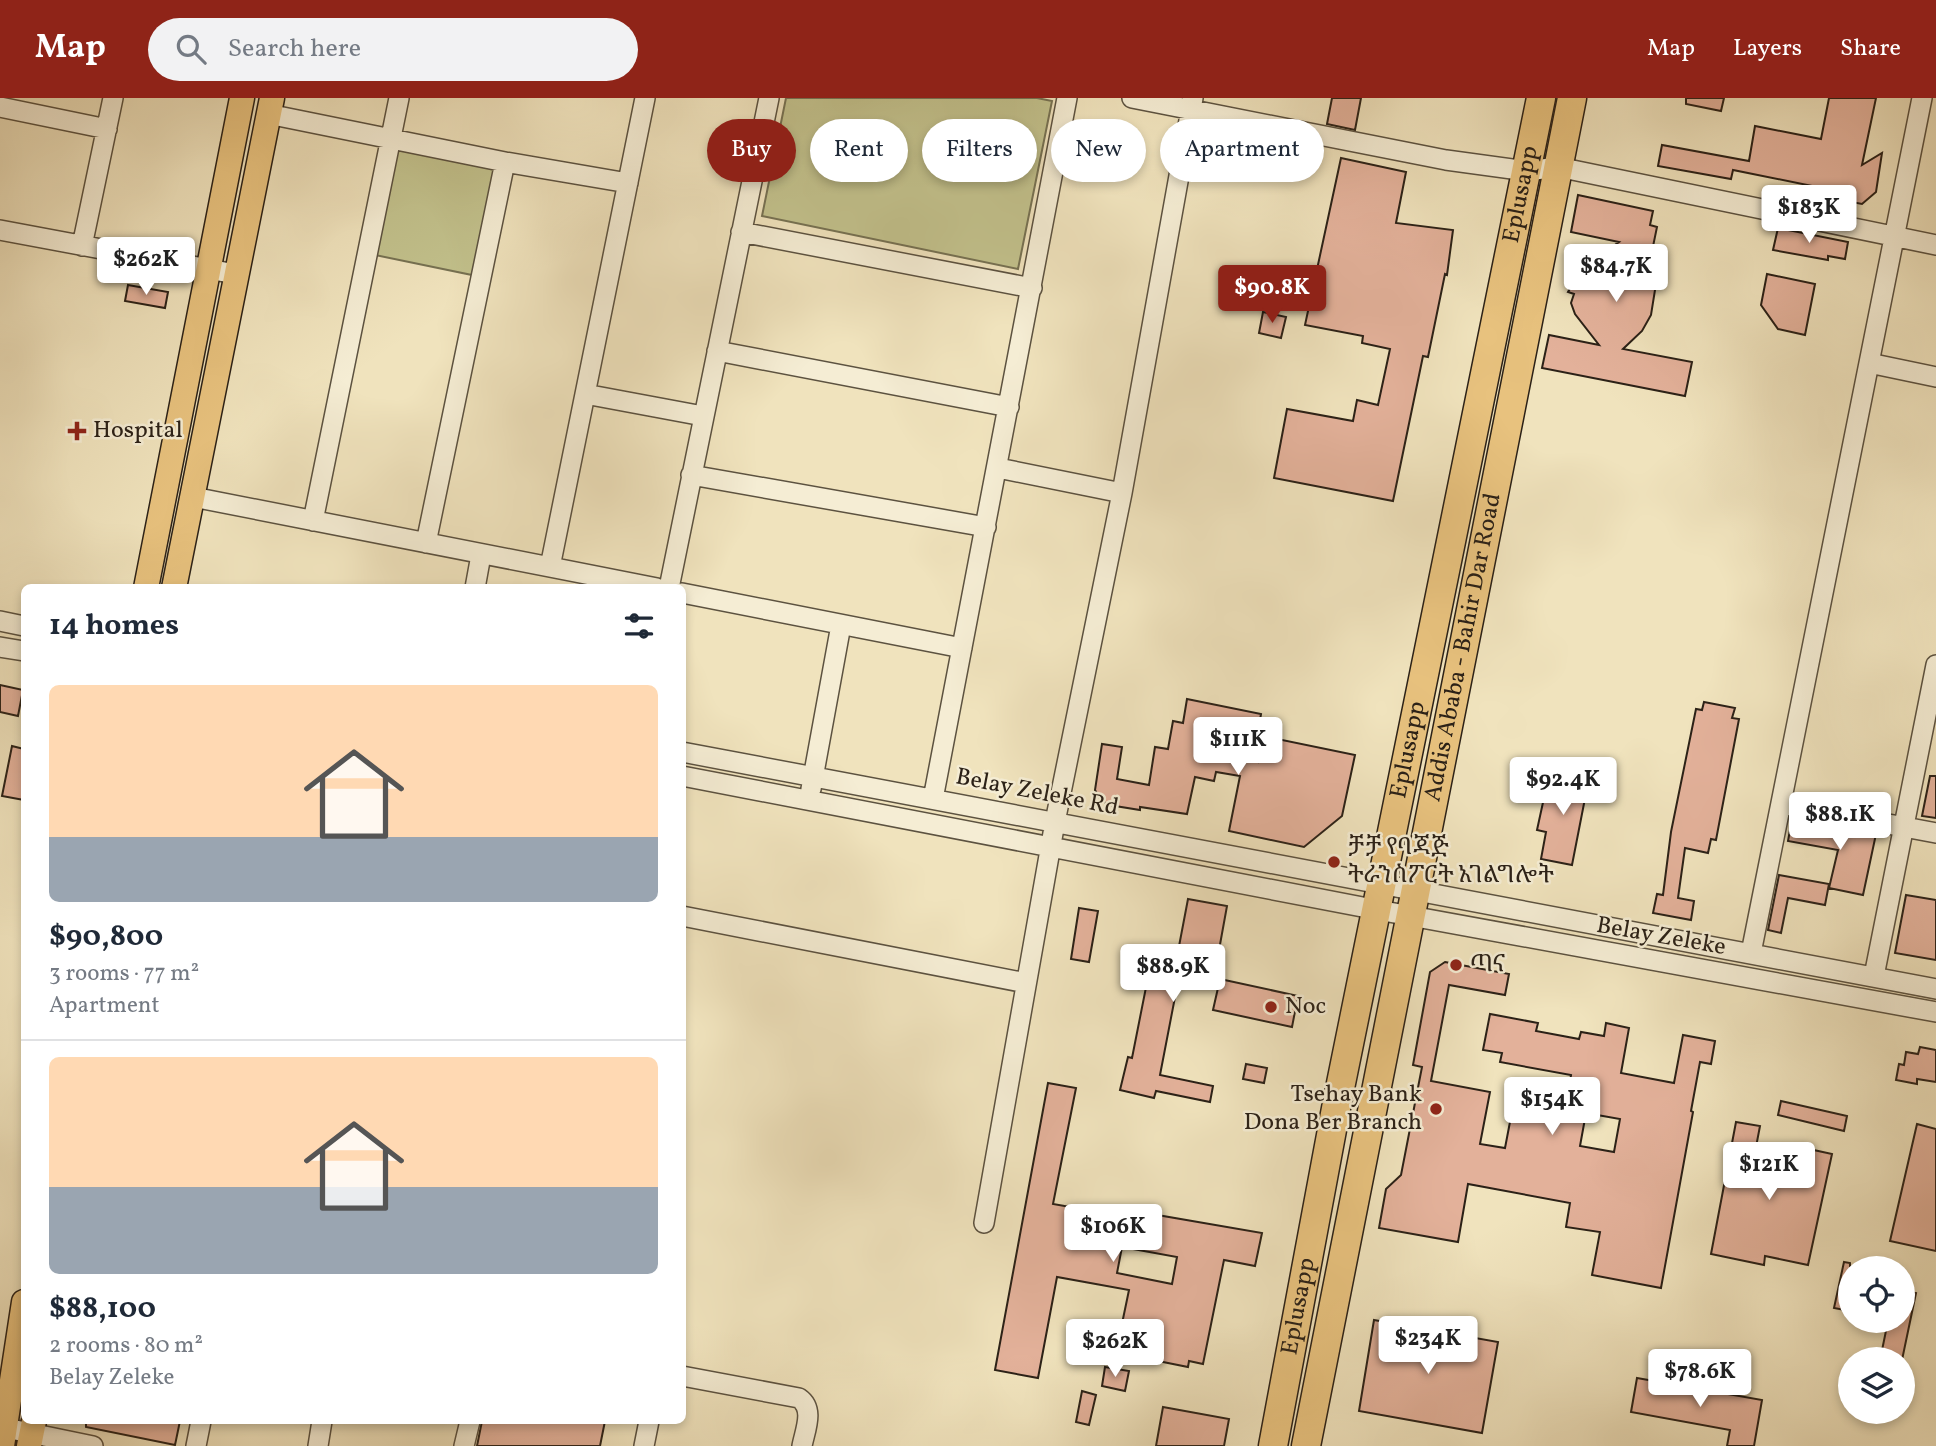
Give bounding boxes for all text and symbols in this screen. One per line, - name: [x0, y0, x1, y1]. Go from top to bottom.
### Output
- search box: [148, 18, 638, 81]
- text: Map: [35, 26, 106, 72]
- icon: search: [172, 30, 210, 68]
- text: Search here: [228, 31, 361, 67]
- text: Map: [1647, 32, 1695, 66]
- text: Layers: [1733, 32, 1802, 66]
- text: Share: [1840, 32, 1901, 66]
- chip: Buy: [707, 119, 796, 182]
- chip: Rent: [810, 119, 908, 182]
- chip: Filters: [922, 119, 1037, 182]
- chip: New: [1051, 119, 1146, 182]
- chip: Apartment: [1160, 119, 1324, 182]
- street label: Eplusapp: [1495, 143, 1548, 246]
- pin: $183K: [1760, 186, 1858, 245]
- text: $183K: [1778, 192, 1841, 224]
- pin: $262K: [97, 238, 195, 297]
- text: $262K: [113, 244, 179, 276]
- pin: $84.7K: [1559, 244, 1673, 304]
- text: $84.7K: [1580, 251, 1652, 283]
- pin: $90.8K: [1215, 266, 1329, 325]
- text: $90.8K: [1234, 272, 1310, 304]
- place label: Hospital: [93, 414, 183, 448]
- marker: Hospital: [67, 421, 87, 441]
- street label: Addis Ababa - Bahir Dar Road: [1417, 490, 1511, 805]
- text: 14 homes: [49, 605, 179, 647]
- icon: filters: [620, 607, 658, 645]
- street label: Eplusapp: [1382, 698, 1435, 802]
- pin: $111K: [1189, 718, 1287, 777]
- text: $111K: [1209, 724, 1267, 756]
- icon: home: [291, 731, 417, 857]
- pin: $92.4K: [1506, 758, 1620, 817]
- street label: Belay Zeleke Rd: [953, 761, 1121, 825]
- text: $92.4K: [1526, 764, 1600, 796]
- pin: $88.1K: [1783, 792, 1897, 852]
- text: $88.1K: [1805, 799, 1875, 831]
- place label: ቻቻ የባጃጅ ትራንስፖርት አገልግሎት: [1348, 831, 1554, 893]
- marker: ቻቻ የባጃጅ ትራንስፖርት አገልግሎት: [1326, 854, 1342, 870]
- street label: Belay Zeleke: [1594, 909, 1728, 965]
- text: $90,800: [49, 916, 163, 958]
- pin: $88.9K: [1116, 944, 1230, 1004]
- place label: ጣና: [1470, 948, 1505, 982]
- text: $88.9K: [1136, 951, 1210, 983]
- marker: ጣና: [1448, 957, 1464, 973]
- text: 3 rooms · 77 m²: [49, 958, 199, 990]
- text: Apartment: [49, 990, 160, 1022]
- place label: Noc: [1285, 990, 1326, 1024]
- marker: Noc: [1263, 999, 1279, 1015]
- pin: $154K: [1503, 1077, 1601, 1137]
- place label: Tsehay Bank Dona Ber Branch: [1244, 1078, 1422, 1140]
- text: $154K: [1520, 1084, 1584, 1116]
- marker: Tsehay Bank Dona Ber Branch: [1428, 1101, 1444, 1117]
- icon: home: [291, 1103, 417, 1229]
- pin: $121K: [1720, 1142, 1818, 1202]
- text: $121K: [1739, 1149, 1799, 1181]
- pin: $106K: [1064, 1204, 1162, 1264]
- text: $106K: [1080, 1211, 1146, 1243]
- street label: Eplusapp: [1273, 1255, 1325, 1358]
- map controls: [1838, 1256, 1915, 1424]
- button: locate: [1838, 1256, 1915, 1333]
- text: $88,100: [49, 1288, 156, 1330]
- pin: $234K: [1379, 1316, 1477, 1376]
- pin: $262K: [1066, 1320, 1164, 1379]
- text: $234K: [1395, 1323, 1461, 1355]
- text: $262K: [1082, 1326, 1148, 1358]
- text: 2 rooms · 80 m²: [49, 1330, 203, 1362]
- button: layers: [1838, 1347, 1915, 1424]
- pin: $78.6K: [1643, 1350, 1757, 1409]
- text: $78.6K: [1664, 1356, 1736, 1388]
- text: Belay Zeleke: [49, 1362, 175, 1394]

